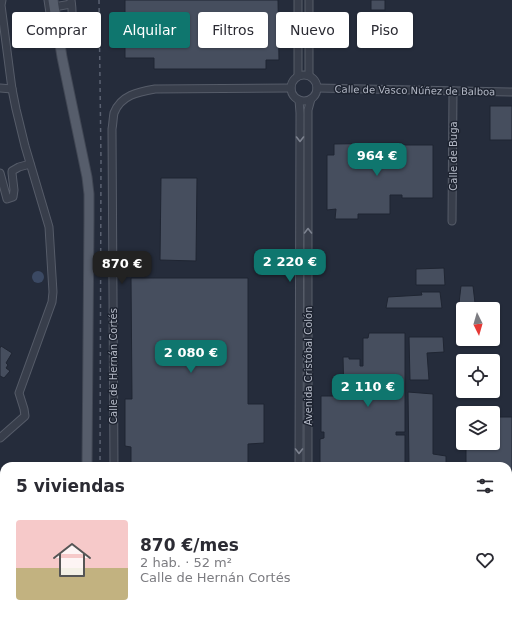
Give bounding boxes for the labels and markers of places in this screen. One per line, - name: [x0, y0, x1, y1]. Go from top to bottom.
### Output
- pin: 964 €: [349, 143, 405, 177]
- pin: 2 220 €: [253, 249, 327, 283]
- pin: 870 €: [94, 251, 150, 285]
- pin: 2 080 €: [154, 340, 228, 374]
- pin: 2 110 €: [331, 374, 405, 408]

